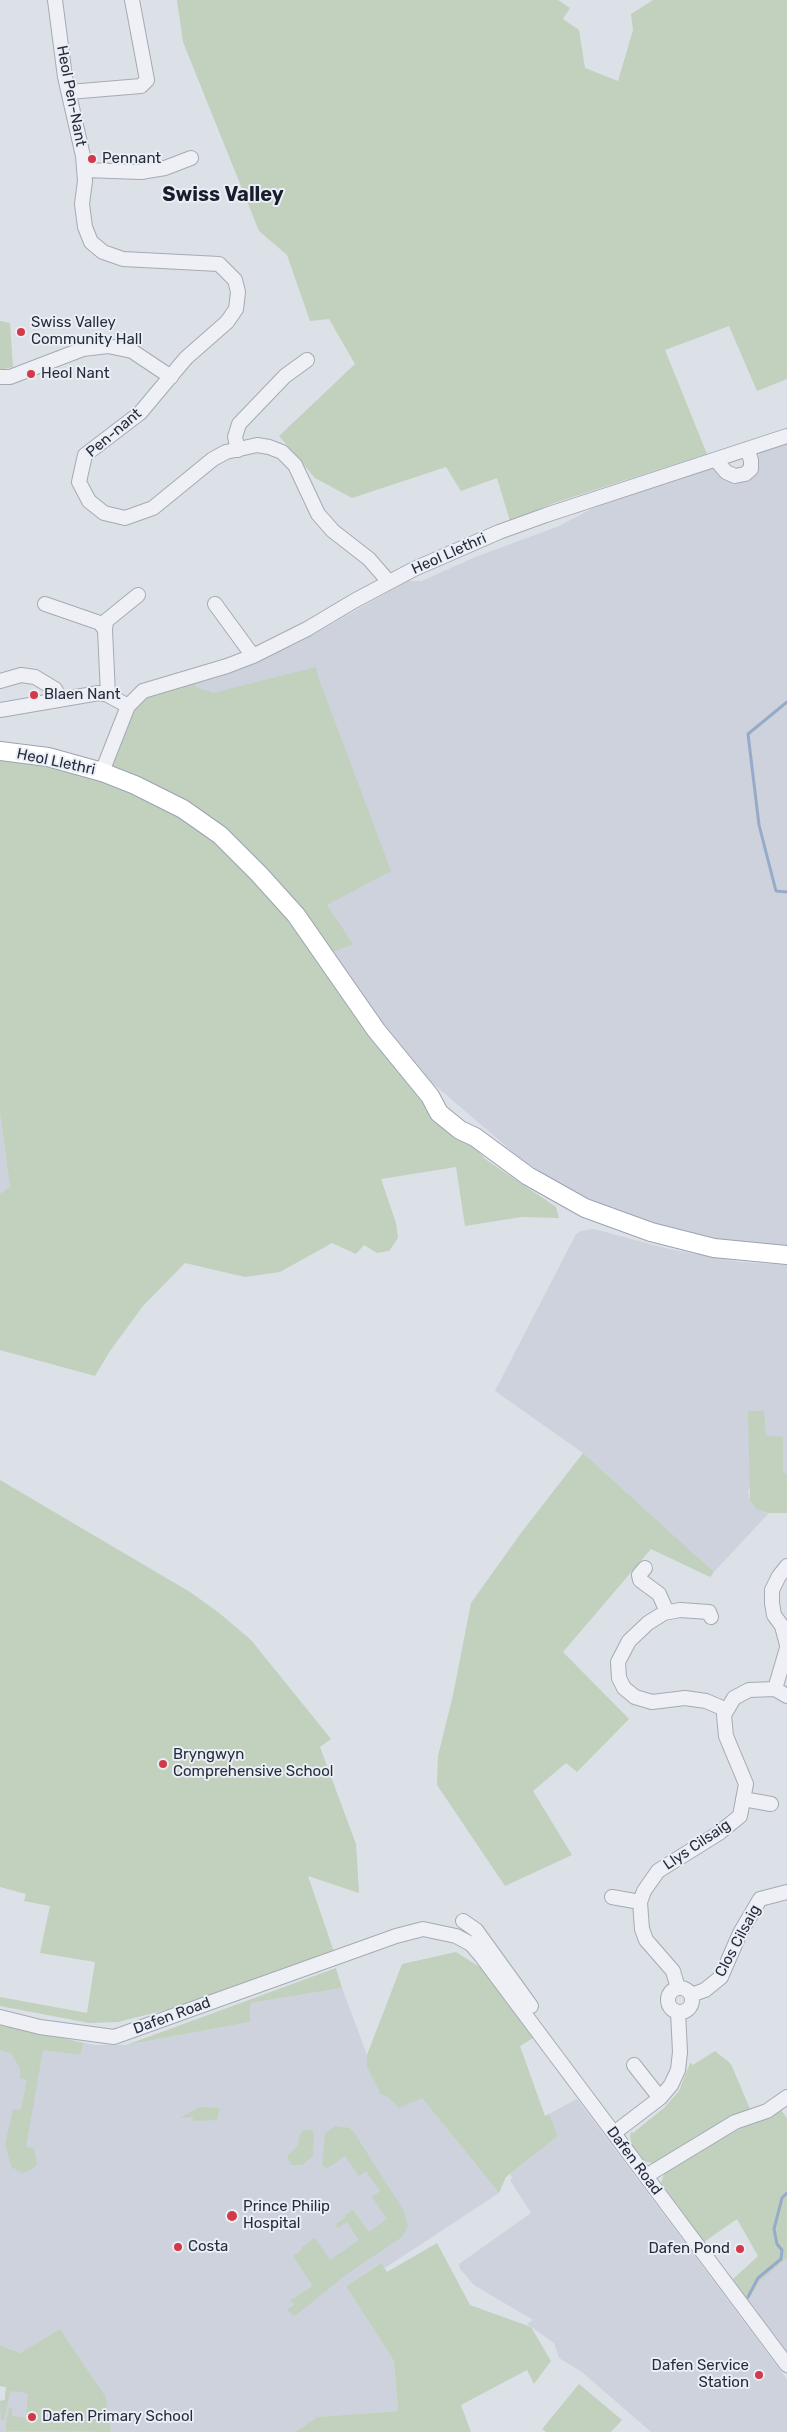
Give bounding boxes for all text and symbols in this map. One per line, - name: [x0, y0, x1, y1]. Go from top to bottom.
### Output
- street label: Heol Pen-Nant: [52, 44, 90, 148]
- place label: Pennant: [102, 150, 161, 168]
- marker: Pennant: [86, 153, 98, 165]
- district label: Swiss Valley: [162, 183, 284, 207]
- place label: Swiss Valley Community Hall: [31, 314, 142, 349]
- marker: Swiss Valley Community Hall: [15, 326, 27, 338]
- place label: Heol Nant: [41, 365, 110, 383]
- marker: Heol Nant: [25, 368, 37, 380]
- street label: Pen-nant: [83, 405, 145, 461]
- street label: Heol Llethri: [409, 530, 489, 578]
- place label: Blaen Nant: [44, 686, 121, 704]
- marker: Blaen Nant: [28, 689, 40, 701]
- street label: Heol Llethri: [15, 745, 97, 779]
- place label: Bryngwyn Comprehensive School: [173, 1746, 333, 1781]
- marker: Bryngwyn Comprehensive School: [157, 1758, 169, 1770]
- street label: Llys Cilsaig: [660, 1816, 734, 1874]
- street label: Clos Cilsaig: [711, 1902, 765, 1980]
- street label: Dafen Road: [131, 1994, 213, 2038]
- street label: Dafen Road: [602, 2123, 666, 2199]
- place label: Prince Philip Hospital: [243, 2198, 330, 2233]
- marker: Prince Philip Hospital: [225, 2209, 239, 2223]
- place label: Costa: [188, 2238, 228, 2256]
- place label: Dafen Pond: [649, 2240, 730, 2258]
- marker: Costa: [172, 2241, 184, 2253]
- marker: Dafen Pond: [734, 2243, 746, 2255]
- place label: Dafen Service Station: [652, 2357, 749, 2392]
- marker: Dafen Service Station: [753, 2369, 765, 2381]
- place label: Dafen Primary School: [42, 2408, 193, 2426]
- marker: Dafen Primary School: [26, 2411, 38, 2423]

